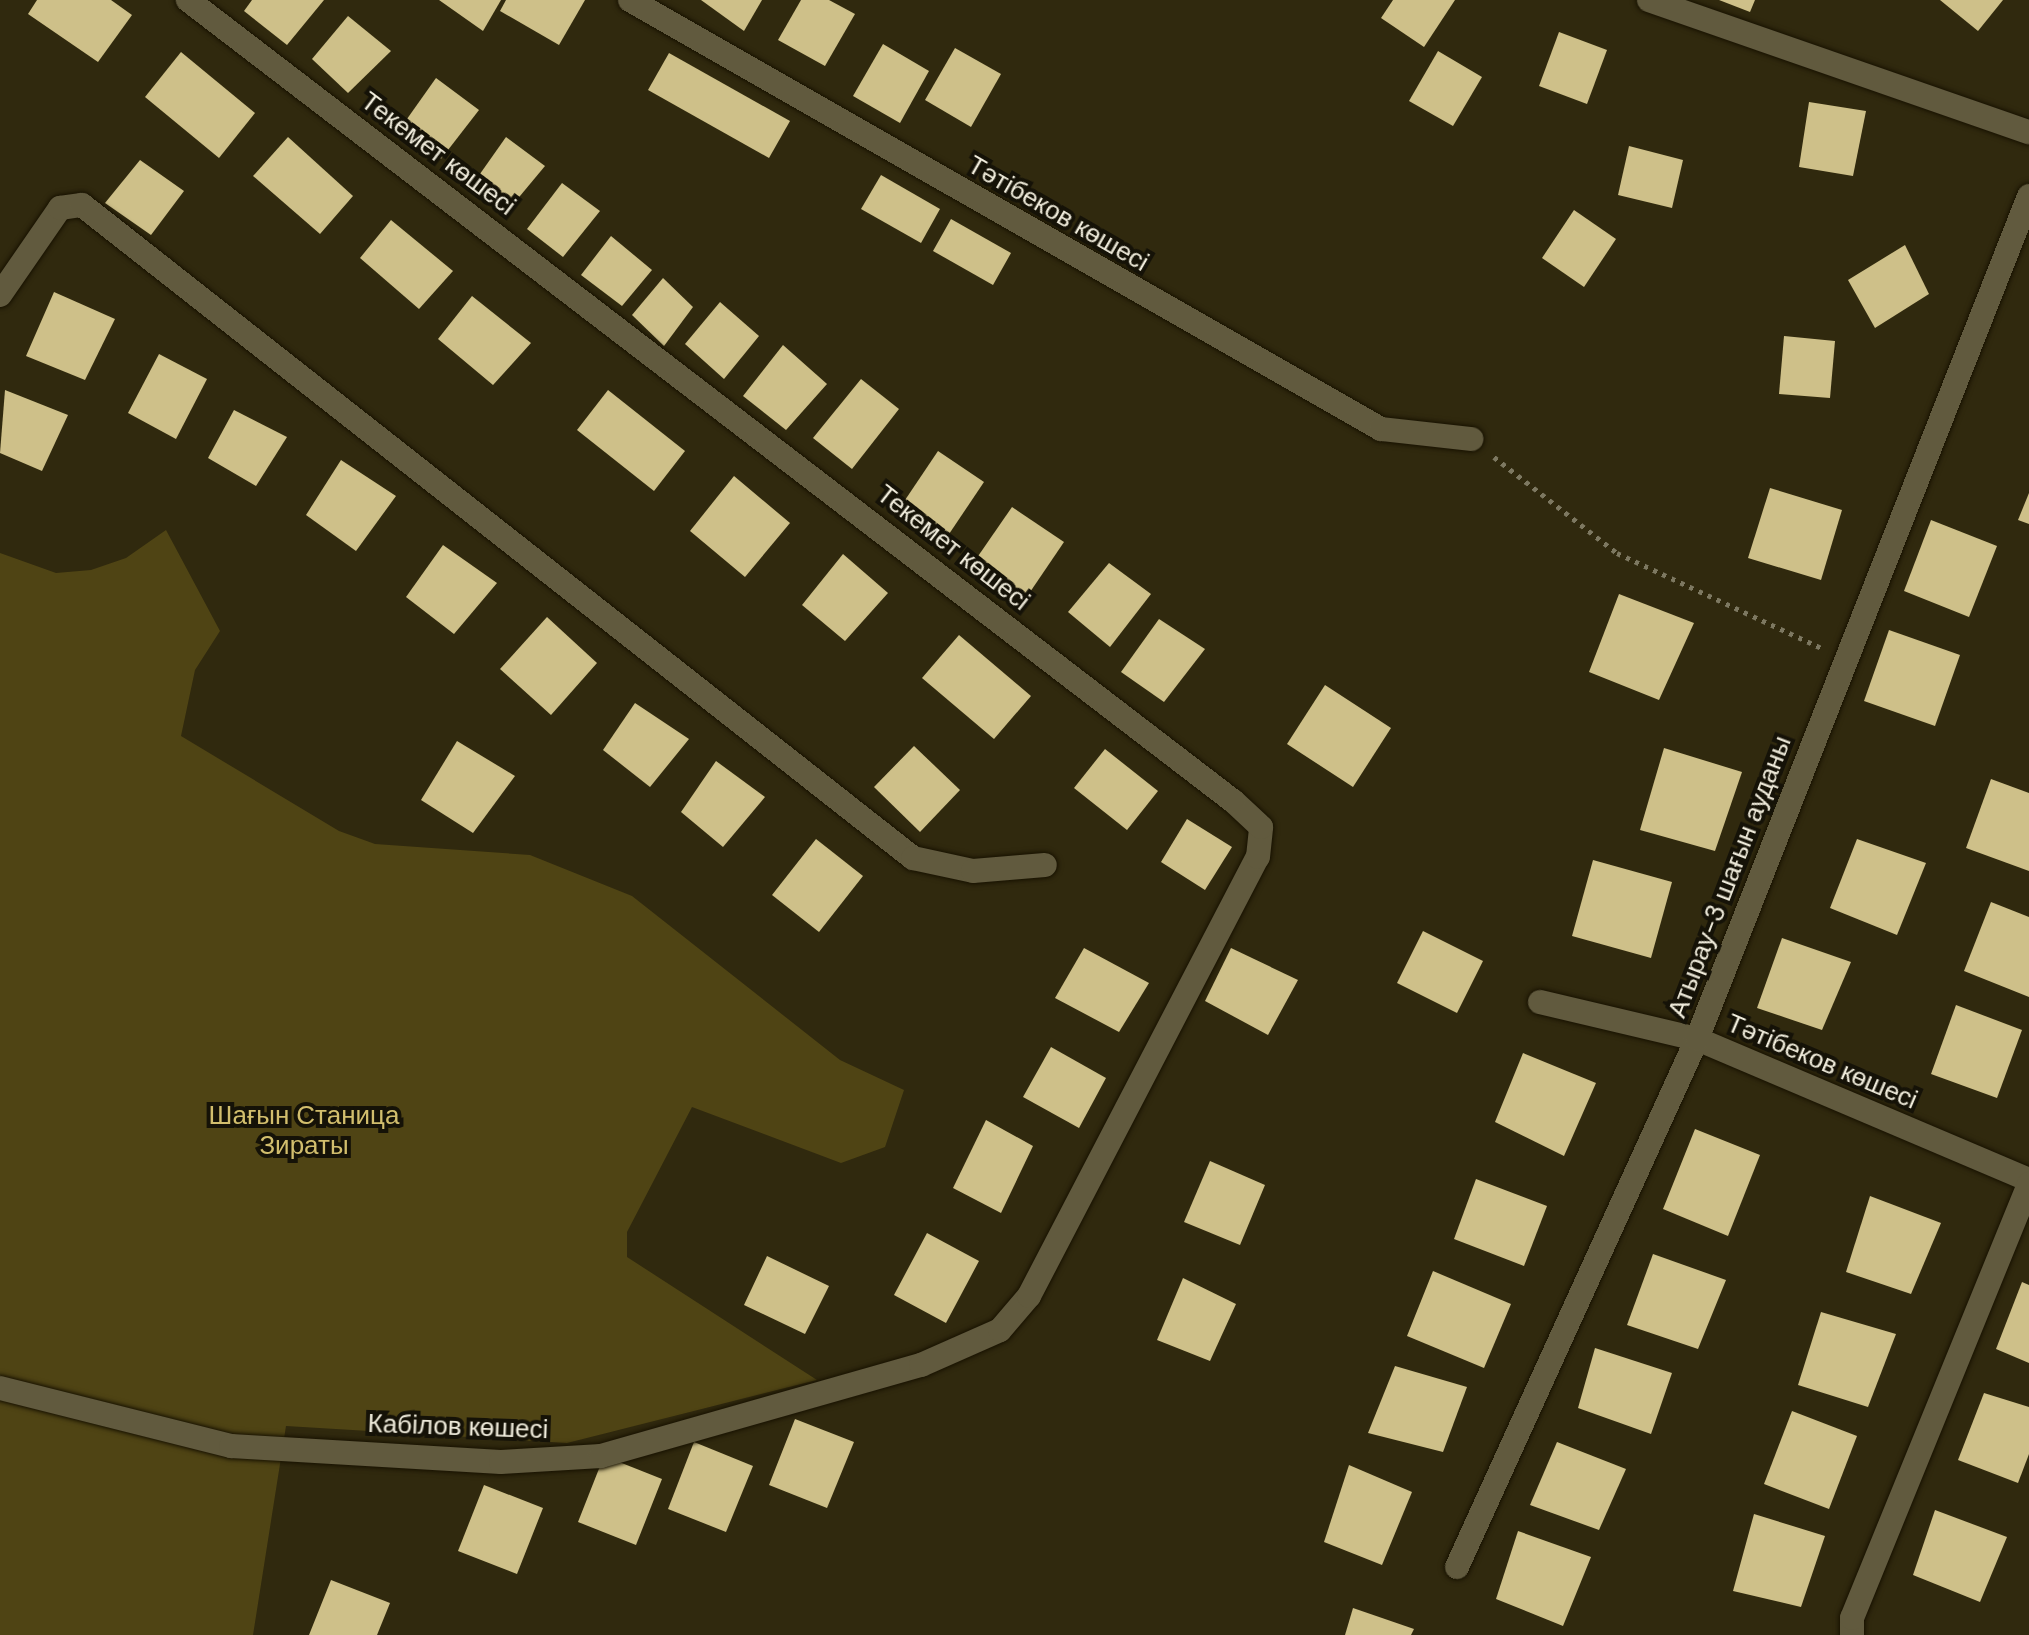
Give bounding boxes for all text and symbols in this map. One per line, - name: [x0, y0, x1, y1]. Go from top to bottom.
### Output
- street label: Текемет көшесі: [355, 86, 521, 222]
- street label: Тәтібеков көшесі: [962, 150, 1154, 278]
- street label: Текемет көшесі: [870, 479, 1036, 617]
- street label: Атырау-3 шағын ауданы: [1662, 732, 1798, 1022]
- street label: Тәтібеков көшесі: [1722, 1008, 1922, 1116]
- park label: Шағын Станица Зираты: [209, 1100, 399, 1162]
- street label: Кабілов көшесі: [367, 1408, 549, 1446]

